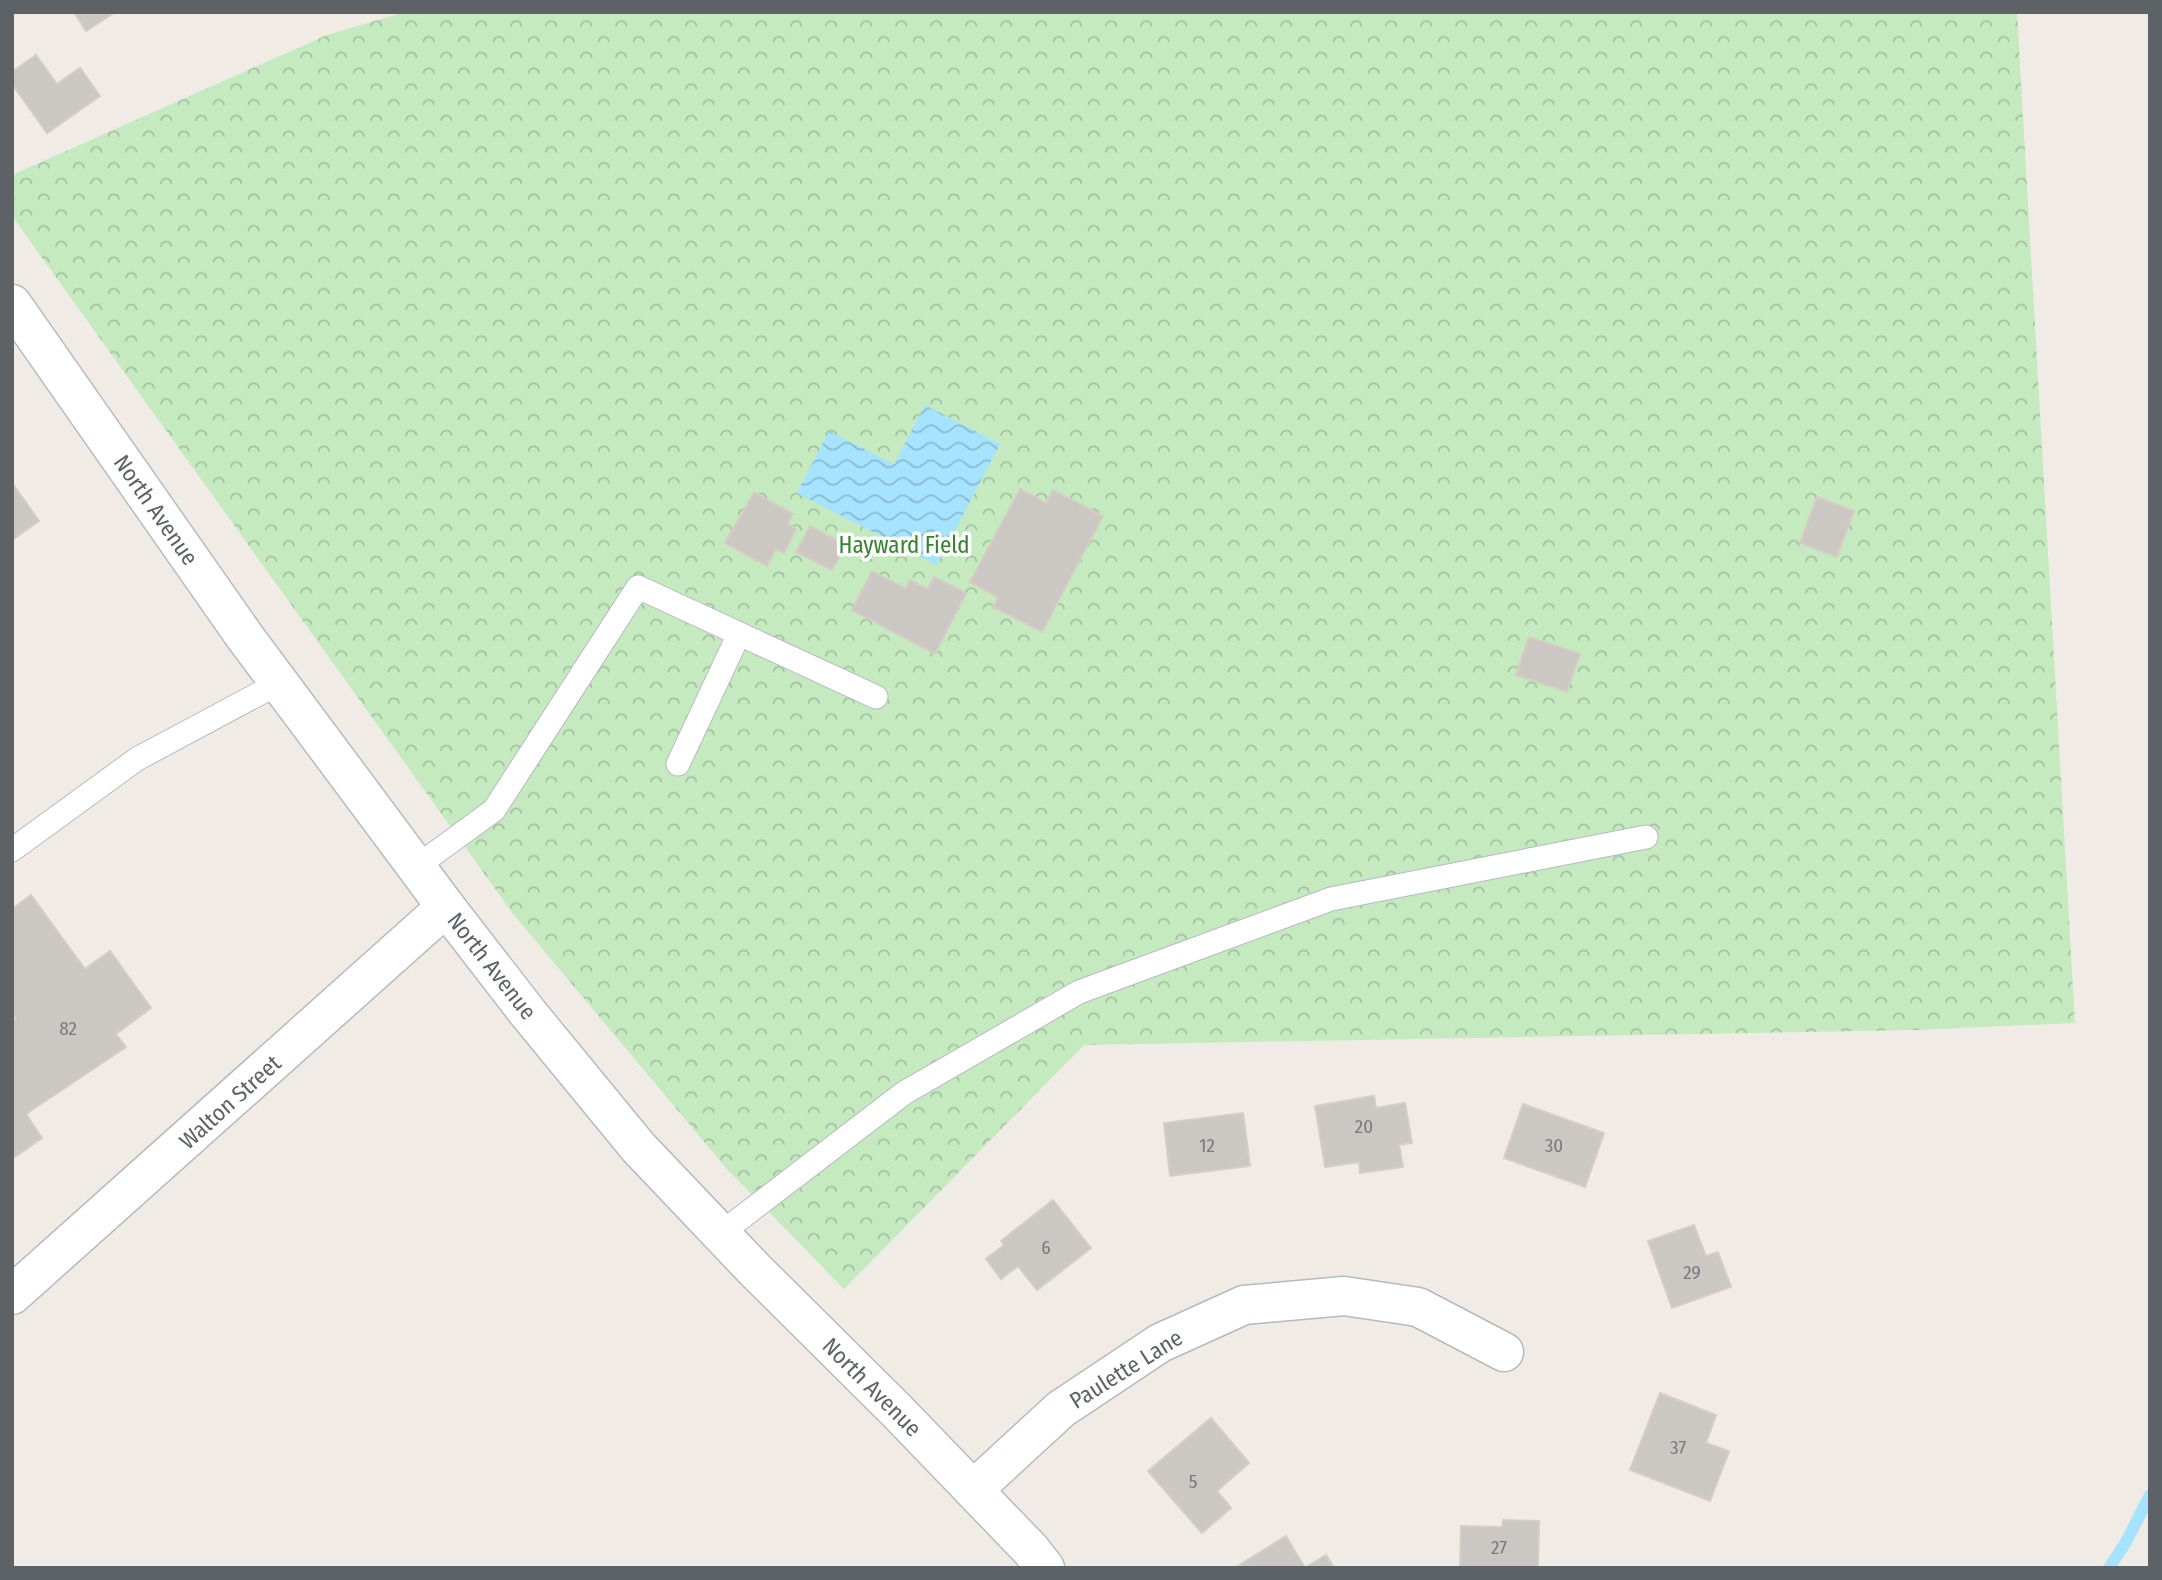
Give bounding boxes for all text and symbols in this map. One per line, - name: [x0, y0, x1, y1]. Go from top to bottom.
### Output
- street label: North Avenue: [108, 449, 204, 571]
- park label: Hayward Field: [838, 531, 970, 559]
- street label: North Avenue: [441, 907, 543, 1025]
- house number: 82: [59, 1017, 77, 1040]
- street label: Walton Street: [173, 1049, 287, 1155]
- house number: 20: [1355, 1115, 1373, 1138]
- house number: 12: [1199, 1134, 1215, 1157]
- house number: 30: [1545, 1134, 1563, 1157]
- house number: 6: [1041, 1236, 1051, 1259]
- house number: 29: [1683, 1261, 1701, 1284]
- street label: Paulette Lane: [1064, 1323, 1188, 1415]
- street label: North Avenue: [817, 1332, 927, 1442]
- house number: 37: [1670, 1436, 1686, 1459]
- house number: 5: [1189, 1470, 1197, 1493]
- house number: 27: [1491, 1536, 1507, 1559]

